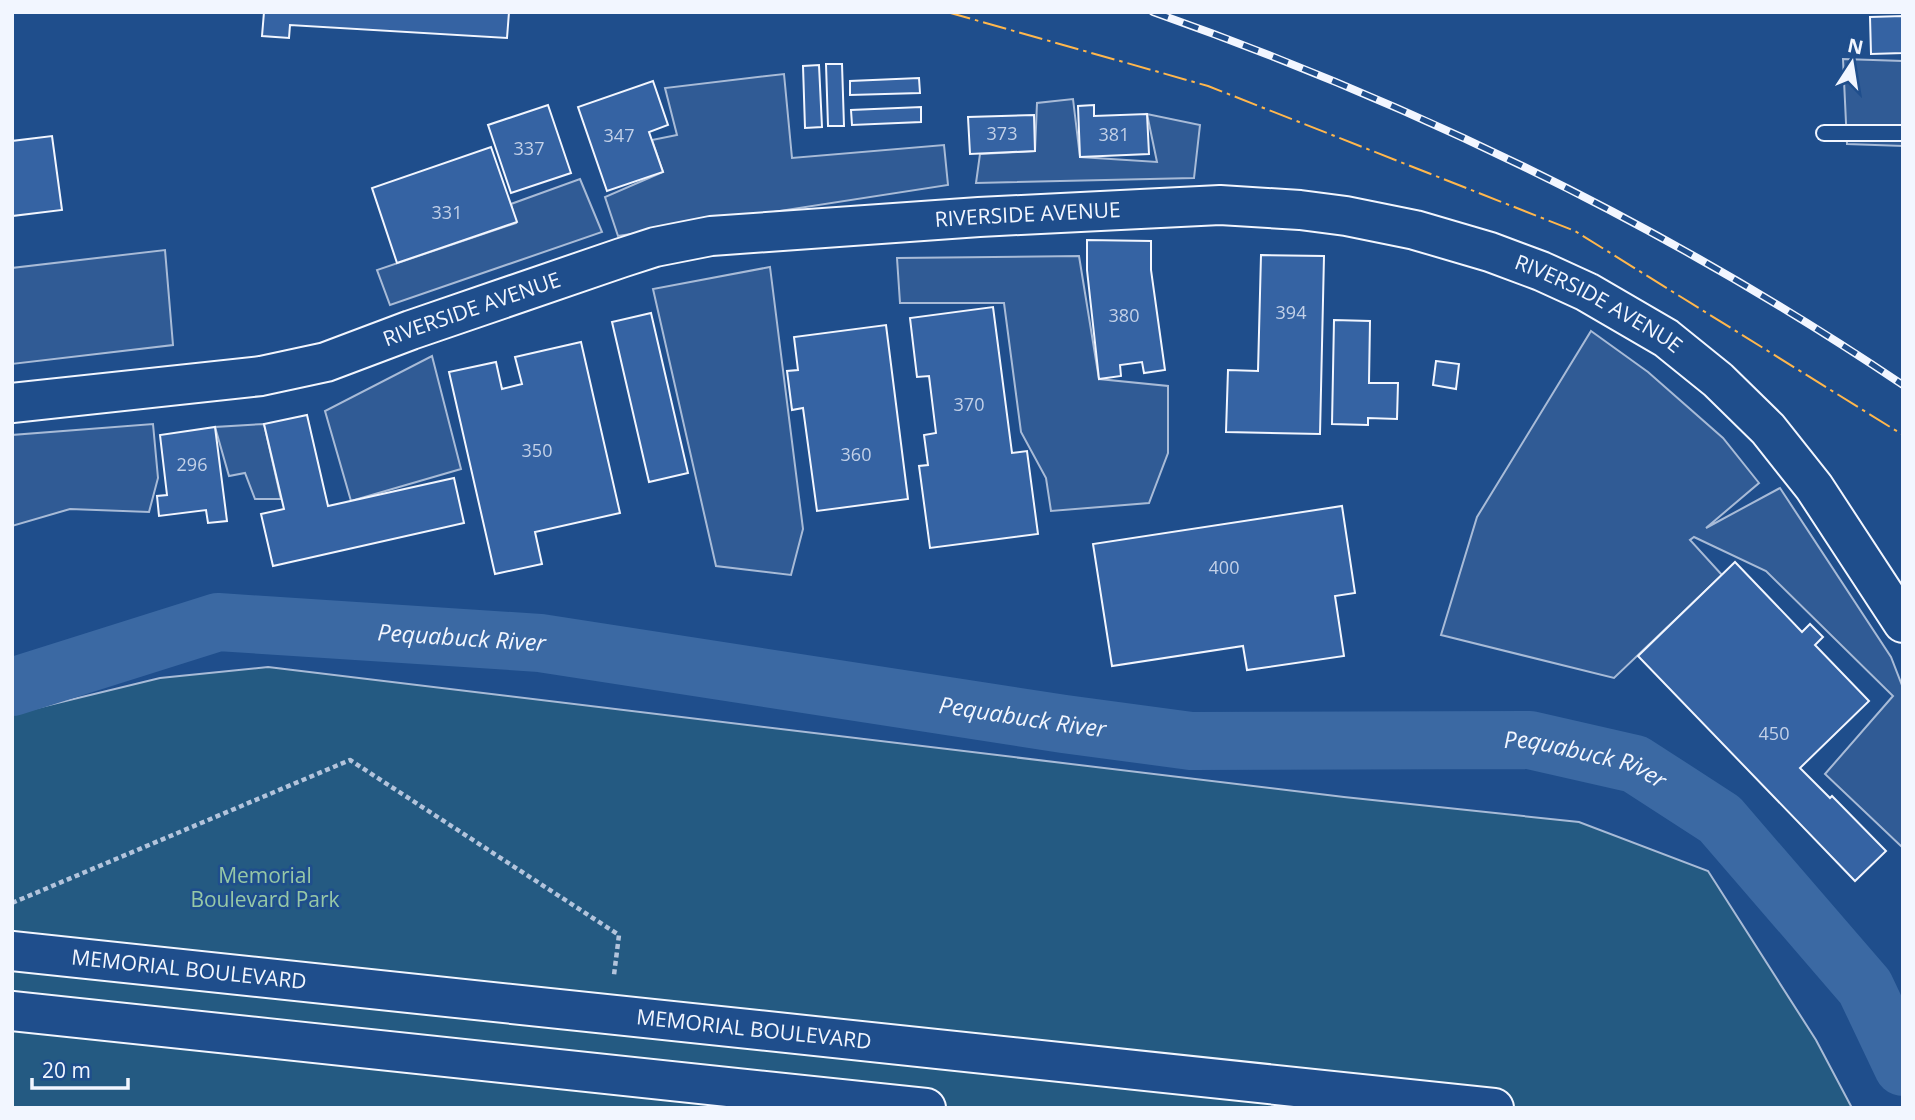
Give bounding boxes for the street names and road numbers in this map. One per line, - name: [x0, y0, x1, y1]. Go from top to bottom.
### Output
- street label: RIVERSIDE AVENUE: [934, 195, 1121, 233]
- street label: RIVERSIDE AVENUE: [1511, 247, 1689, 359]
- street label: RIVERSIDE AVENUE: [379, 265, 564, 352]
- street label: MEMORIAL BOULEVARD: [70, 942, 308, 995]
- street label: MEMORIAL BOULEVARD: [635, 1002, 873, 1055]

